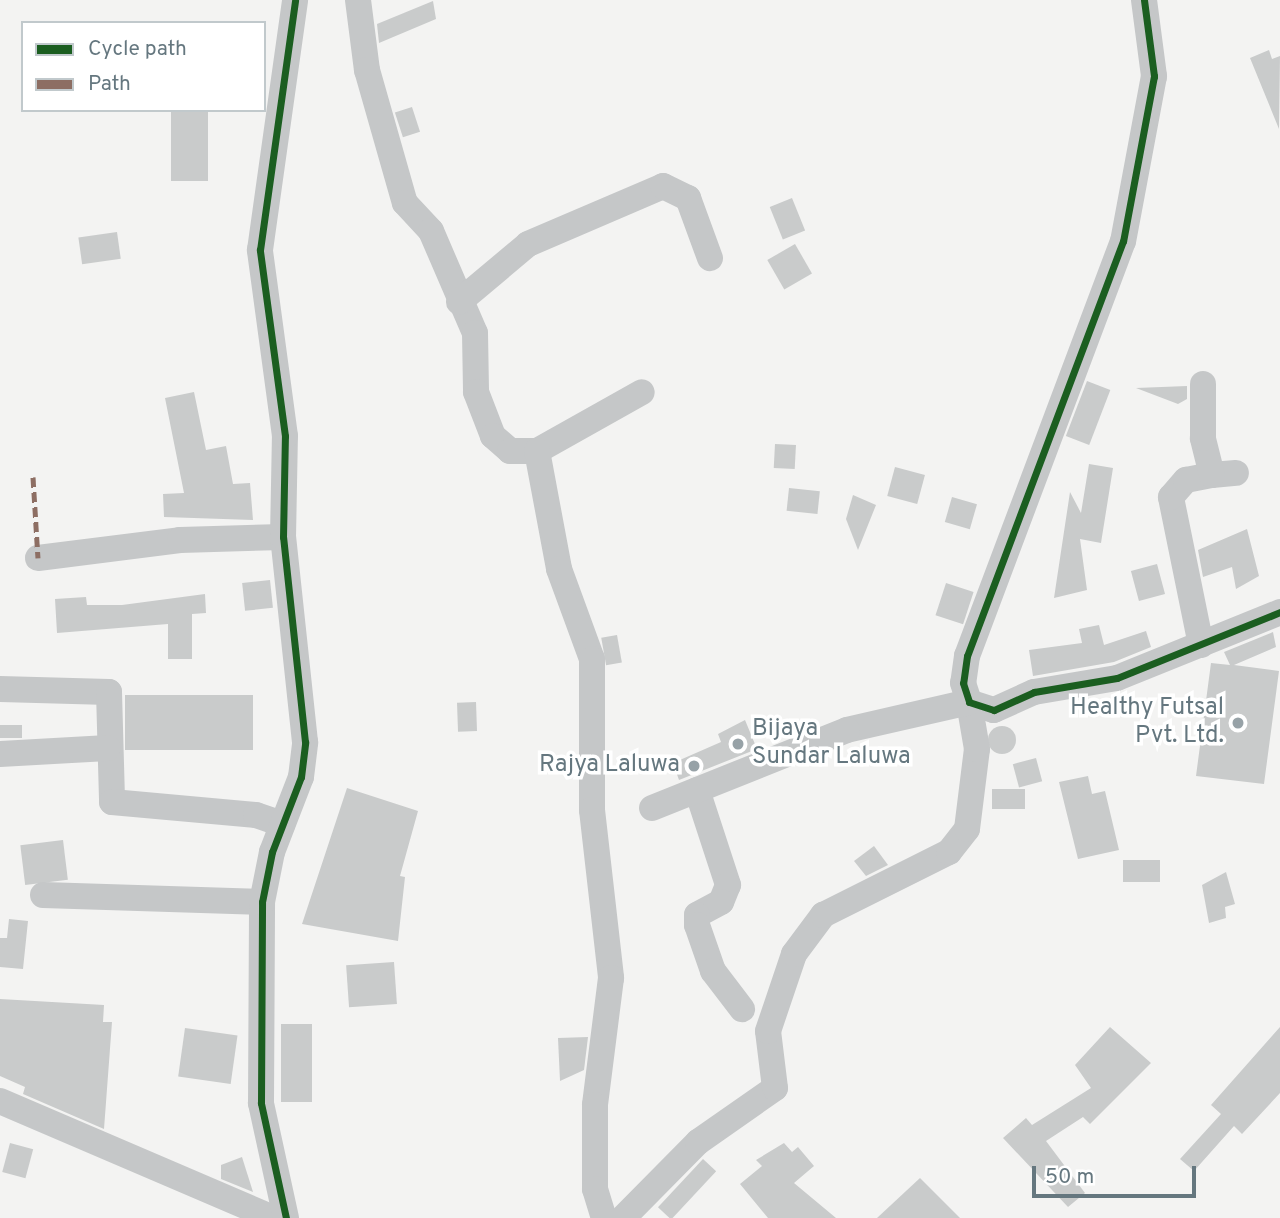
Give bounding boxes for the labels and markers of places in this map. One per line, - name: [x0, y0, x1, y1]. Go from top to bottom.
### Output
- place label: Healthy Futsal Pvt. Ltd.: [1070, 695, 1224, 751]
- marker: Healthy Futsal Pvt. Ltd.: [1230, 715, 1246, 731]
- place label: Bijaya Sundar Laluwa: [752, 716, 911, 772]
- marker: Bijaya Sundar Laluwa: [730, 736, 746, 752]
- place label: Rajya Laluwa: [539, 752, 680, 780]
- marker: Rajya Laluwa: [686, 758, 702, 774]

